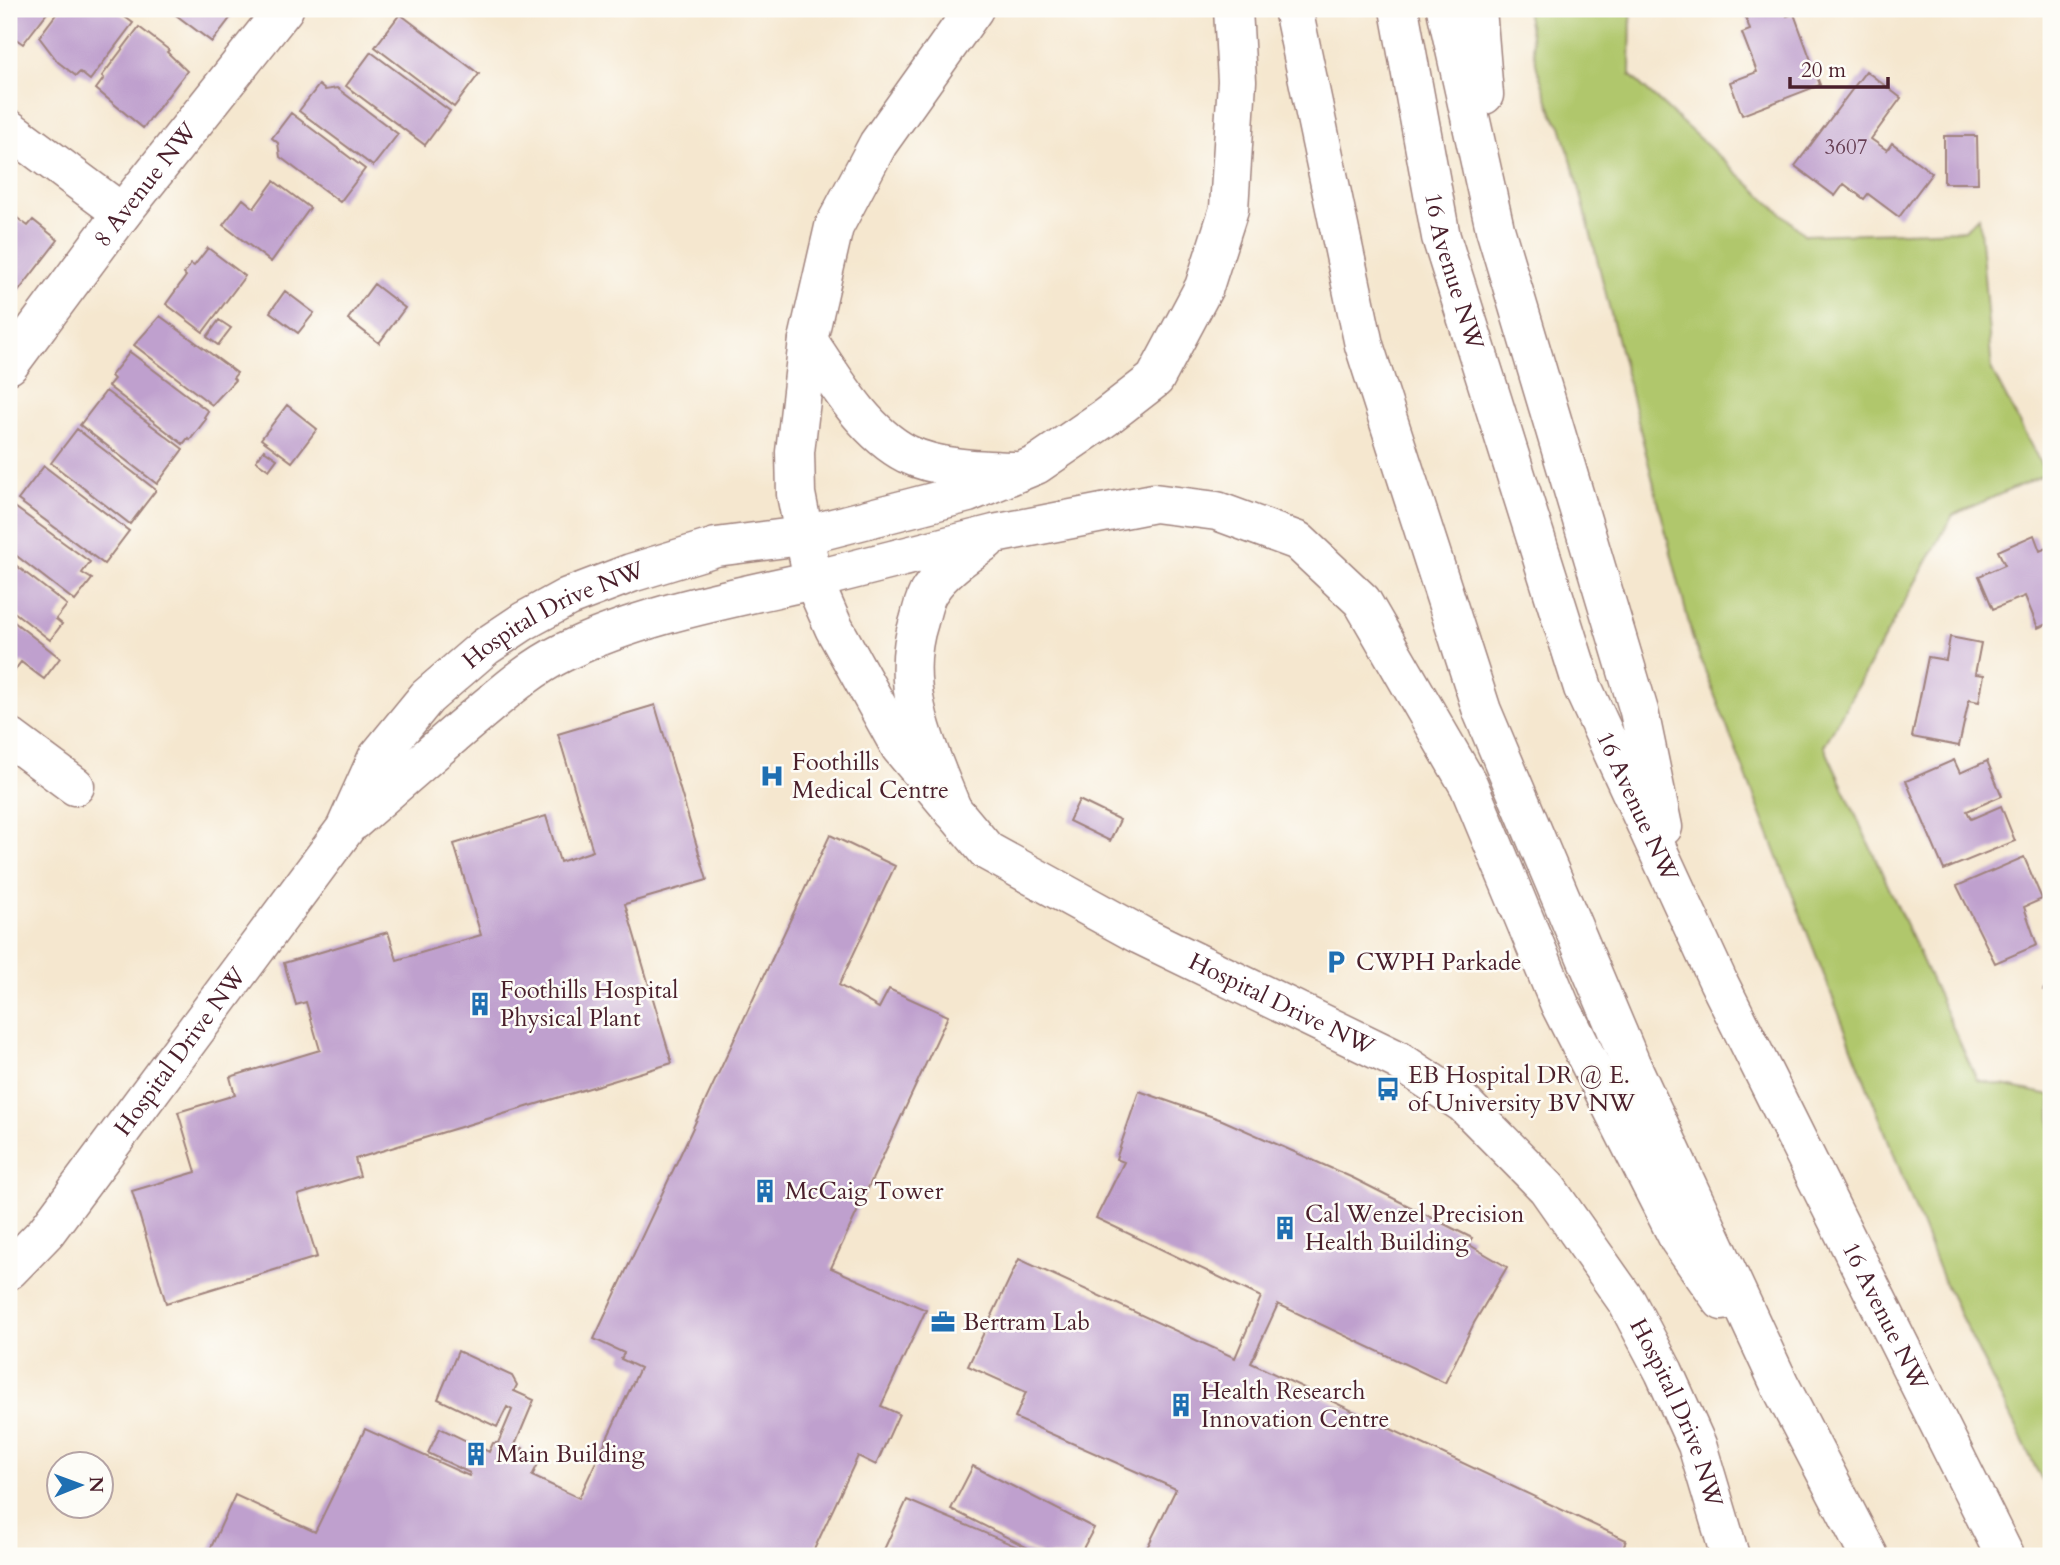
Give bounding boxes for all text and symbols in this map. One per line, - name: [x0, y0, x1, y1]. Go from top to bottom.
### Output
- scale bar: [1790, 46, 1888, 90]
- text: 20 m: [1801, 56, 1846, 85]
- street label: 8 Avenue NW: [86, 115, 205, 254]
- house number: 3607: [1824, 133, 1868, 162]
- street label: 16 Avenue NW: [1417, 190, 1492, 354]
- street label: Hospital Drive NW: [455, 553, 649, 676]
- street label: 16 Avenue NW: [1589, 726, 1687, 887]
- place label: Foothills Medical Centre: [792, 746, 949, 807]
- hospital icon: Foothills Medical Centre: [758, 762, 786, 790]
- street label: Hospital Drive NW: [1183, 945, 1380, 1063]
- place label: CWPH Parkade: [1356, 946, 1522, 979]
- parking icon: CWPH Parkade: [1322, 948, 1350, 976]
- street label: Hospital Drive NW: [106, 960, 254, 1143]
- place label: Foothills Hospital Physical Plant: [500, 974, 678, 1035]
- building icon: Foothills Hospital Physical Plant: [466, 990, 494, 1018]
- place label: EB Hospital DR @ E. of University BV NW: [1408, 1059, 1636, 1120]
- bus stop icon: EB Hospital DR @ E. of University BV NW: [1374, 1075, 1402, 1103]
- place label: McCaig Tower: [785, 1175, 944, 1208]
- building icon: McCaig Tower: [751, 1177, 779, 1205]
- place label: Cal Wenzel Precision Health Building: [1305, 1198, 1525, 1259]
- building icon: Cal Wenzel Precision Health Building: [1271, 1214, 1299, 1242]
- street label: 16 Avenue NW: [1834, 1236, 1937, 1397]
- place label: Bertram Lab: [963, 1306, 1090, 1339]
- office icon: Bertram Lab: [929, 1308, 957, 1336]
- street label: Hospital Drive NW: [1622, 1313, 1731, 1512]
- place label: Health Research Innovation Centre: [1201, 1375, 1389, 1436]
- building icon: Health Research Innovation Centre: [1167, 1391, 1195, 1419]
- place label: Main Building: [496, 1438, 645, 1471]
- building icon: Main Building: [462, 1440, 490, 1468]
- north arrow: [46, 1450, 116, 1520]
- text: N: [83, 1476, 109, 1494]

